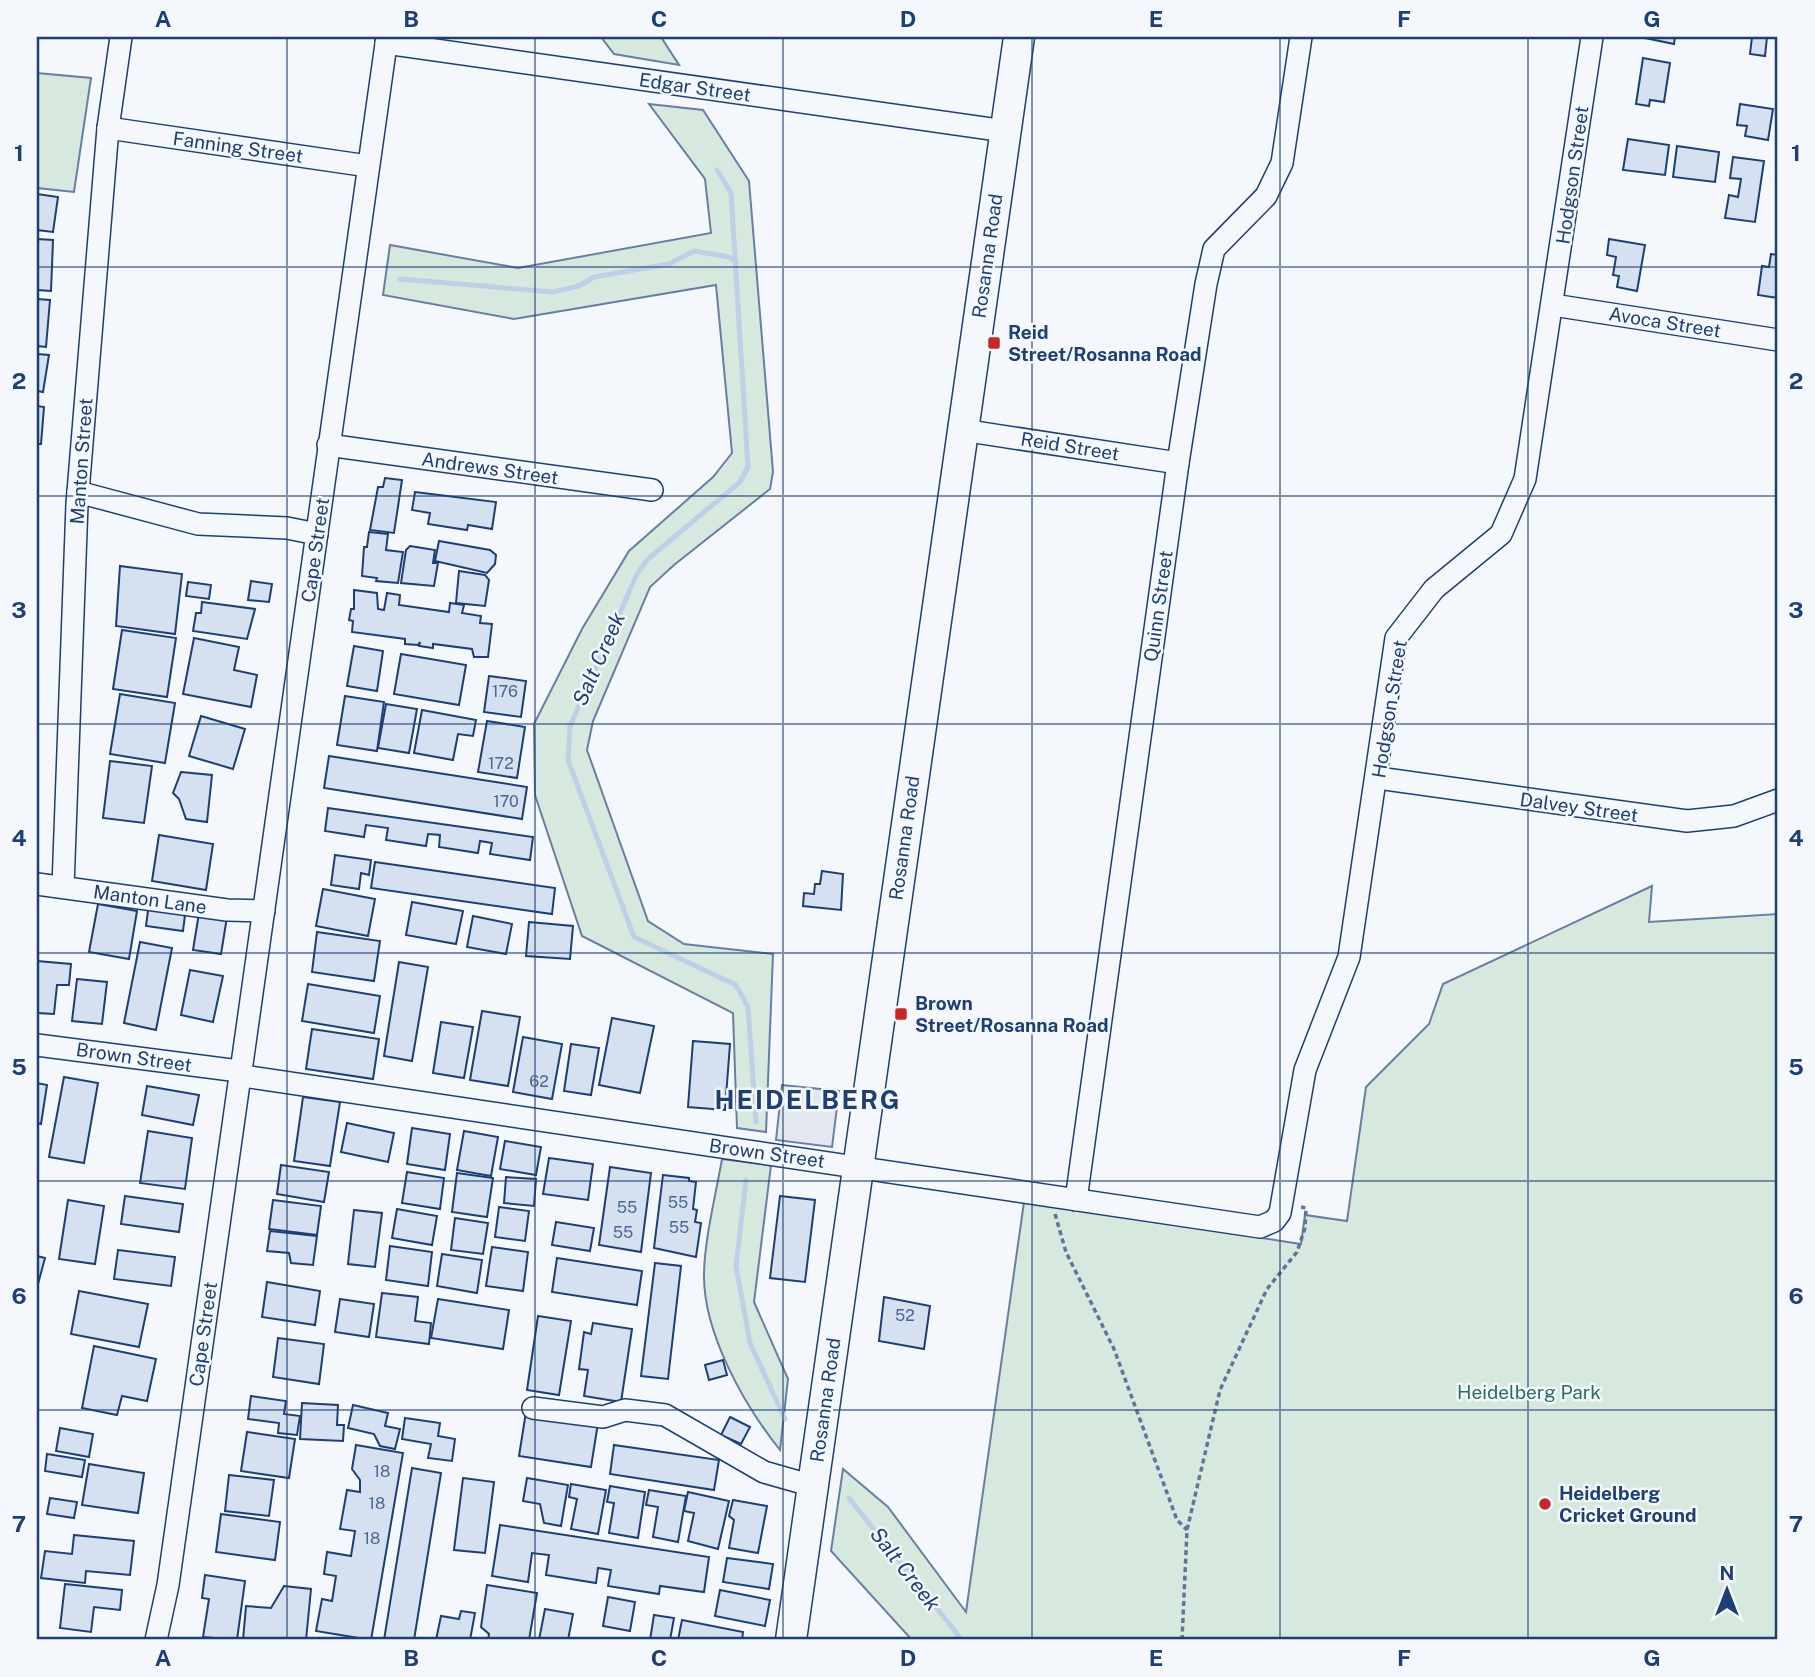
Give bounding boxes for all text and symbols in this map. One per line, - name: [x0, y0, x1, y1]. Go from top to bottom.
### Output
- text: A: [155, 5, 172, 32]
- text: B: [403, 5, 419, 32]
- text: C: [651, 5, 667, 32]
- text: D: [900, 5, 916, 32]
- text: E: [1149, 5, 1163, 32]
- text: F: [1397, 5, 1411, 32]
- text: G: [1643, 5, 1661, 32]
- street label: Edgar Street: [638, 68, 752, 106]
- street label: Hodgson Street: [1551, 104, 1593, 246]
- street label: Fanning Street: [171, 127, 305, 167]
- text: 1: [14, 139, 24, 166]
- text: 1: [1791, 139, 1801, 166]
- street label: Rosanna Road: [967, 192, 1007, 320]
- street label: Avoca Street: [1607, 302, 1723, 342]
- place label: Reid Street/Rosanna Road: [1008, 321, 1202, 365]
- marker: Reid Street/Rosanna Road: [986, 335, 1002, 351]
- text: 2: [12, 367, 26, 394]
- text: 2: [1789, 367, 1803, 394]
- street label: Manton Street: [66, 397, 96, 525]
- street label: Reid Street: [1019, 427, 1121, 465]
- street label: Andrews Street: [420, 447, 560, 489]
- street label: Cape Street: [297, 496, 333, 604]
- street label: Quinn Street: [1139, 549, 1177, 663]
- text: 3: [11, 596, 27, 623]
- text: 3: [1788, 596, 1804, 623]
- water label: Salt Creek: [567, 608, 630, 709]
- street label: Hodgson Street: [1367, 638, 1411, 780]
- house number: 176: [492, 682, 518, 701]
- house number: 172: [488, 754, 514, 773]
- street label: Rosanna Road: [884, 774, 924, 902]
- street label: Dalvey Street: [1518, 788, 1640, 826]
- house number: 170: [493, 792, 519, 811]
- text: 4: [11, 824, 27, 851]
- text: 4: [1788, 824, 1804, 851]
- street label: Manton Lane: [92, 880, 208, 918]
- place label: Brown Street/Rosanna Road: [915, 992, 1109, 1036]
- marker: Brown Street/Rosanna Road: [893, 1006, 909, 1022]
- street label: Brown Street: [75, 1038, 193, 1076]
- text: 5: [11, 1053, 27, 1080]
- text: 5: [1788, 1053, 1804, 1080]
- house number: 62: [529, 1072, 549, 1091]
- district label: HEIDELBERG: [714, 1084, 902, 1115]
- street label: Brown Street: [708, 1134, 826, 1172]
- house number: 55: [668, 1193, 688, 1212]
- house number: 55: [617, 1198, 637, 1217]
- house number: 55: [669, 1218, 689, 1237]
- house number: 55: [613, 1223, 633, 1242]
- street label: Cape Street: [185, 1280, 221, 1388]
- text: 6: [11, 1282, 27, 1309]
- text: 6: [1788, 1282, 1804, 1309]
- house number: 52: [895, 1306, 915, 1325]
- street label: Rosanna Road: [805, 1336, 845, 1464]
- park label: Heidelberg Park: [1457, 1381, 1601, 1403]
- house number: 18: [374, 1462, 390, 1481]
- place label: Heidelberg Cricket Ground: [1559, 1482, 1697, 1526]
- house number: 18: [369, 1494, 385, 1513]
- marker: Heidelberg Cricket Ground: [1537, 1496, 1553, 1512]
- text: 7: [12, 1510, 26, 1537]
- text: 7: [1789, 1510, 1803, 1537]
- water label: Salt Creek: [865, 1522, 946, 1616]
- house number: 18: [364, 1529, 380, 1548]
- north arrow: [1692, 1554, 1762, 1624]
- text: N: [1720, 1562, 1734, 1584]
- text: A: [155, 1644, 172, 1671]
- text: B: [403, 1644, 419, 1671]
- text: C: [651, 1644, 667, 1671]
- text: D: [900, 1644, 916, 1671]
- text: E: [1149, 1644, 1163, 1671]
- text: F: [1397, 1644, 1411, 1671]
- text: G: [1643, 1644, 1661, 1671]

